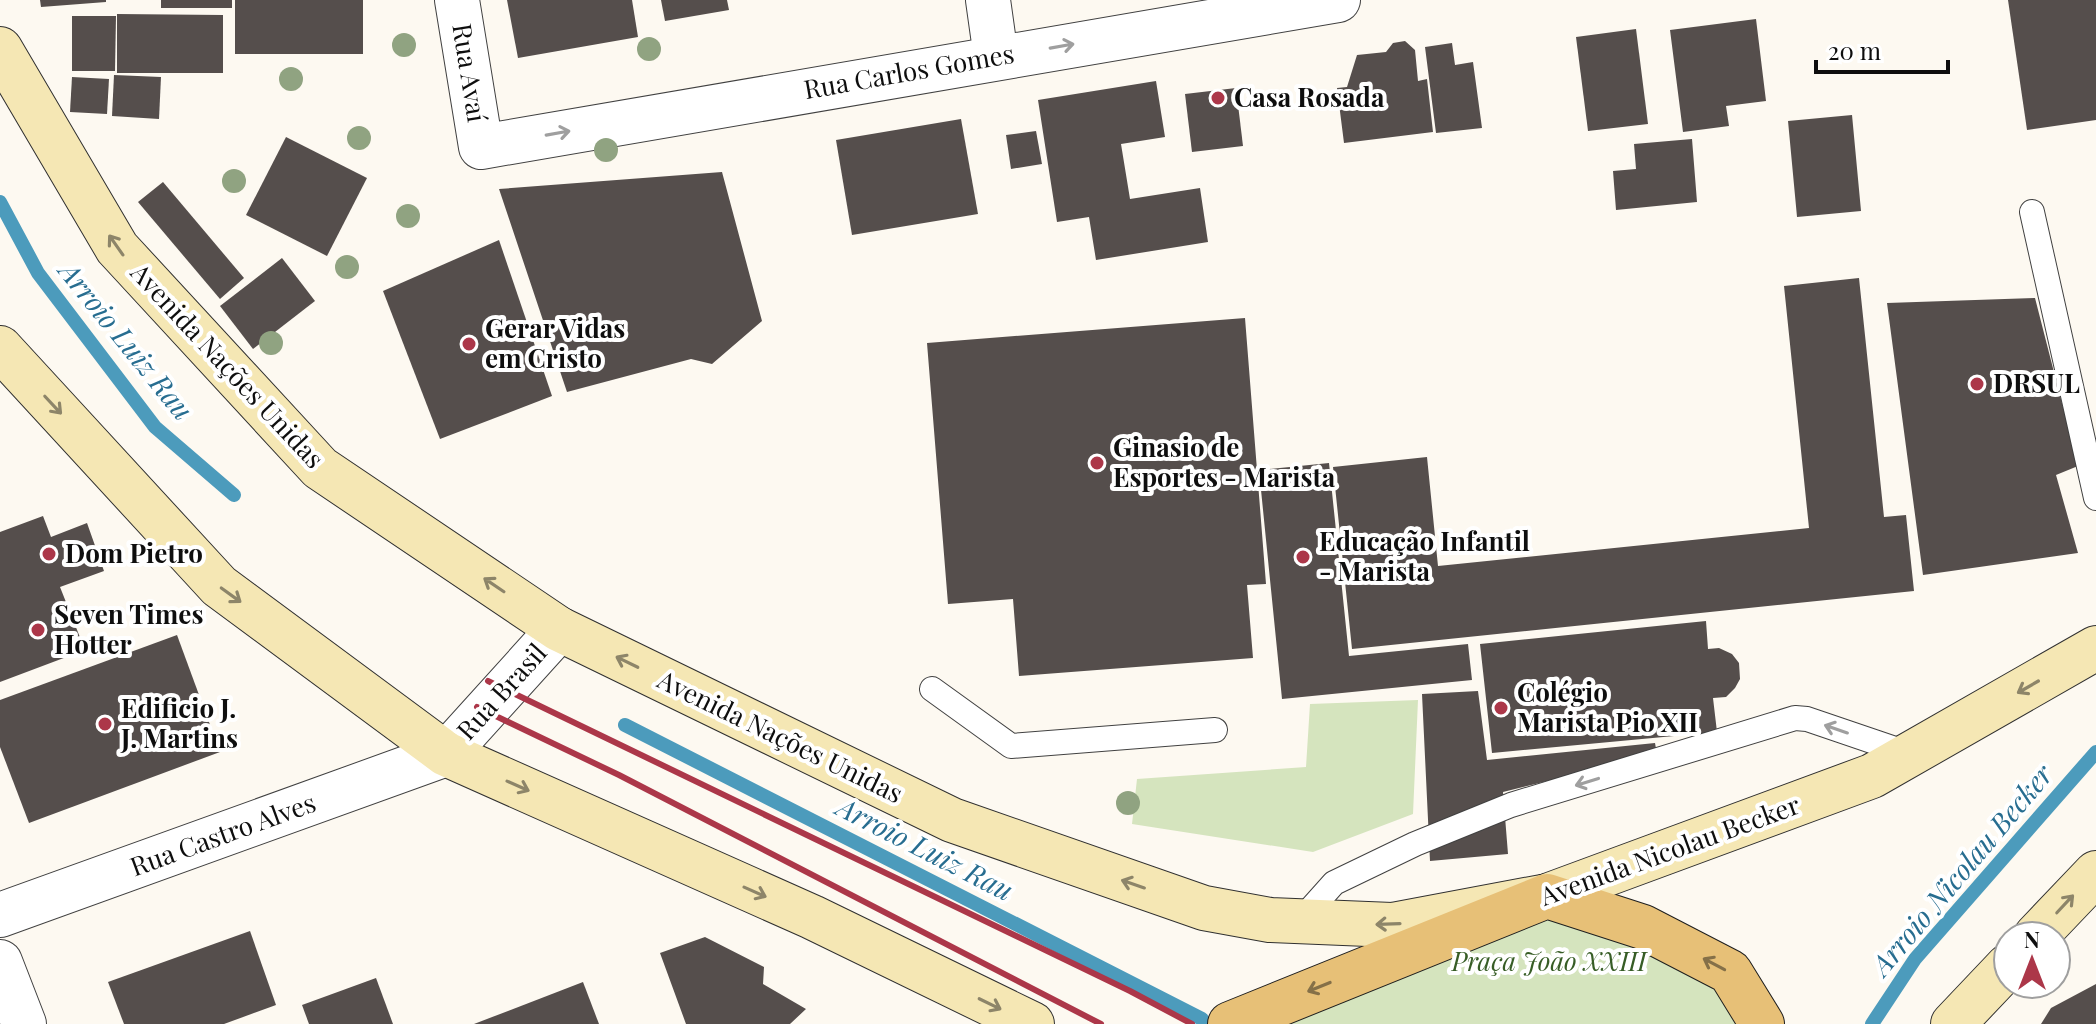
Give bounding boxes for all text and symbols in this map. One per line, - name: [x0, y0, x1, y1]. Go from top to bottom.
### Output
- street label: Rua Avaí: [445, 21, 496, 125]
- scale bar: [1816, 24, 1948, 74]
- text: 20 m: [1828, 34, 1881, 66]
- street label: Rua Carlos Gomes: [801, 35, 1017, 106]
- one-way arrow: [1049, 38, 1074, 53]
- place label: Casa Rosada: [1234, 79, 1385, 114]
- marker: Casa Rosada: [1209, 89, 1227, 107]
- one-way arrow: [544, 124, 570, 139]
- one-way arrow: [108, 234, 125, 256]
- water label: Arroio Luiz Rau: [50, 251, 202, 427]
- street label: Avenida Nações Unidas: [123, 254, 332, 475]
- place label: Gerar Vidas em Cristo: [485, 310, 625, 375]
- marker: Gerar Vidas em Cristo: [460, 335, 478, 353]
- place label: DRSUL: [1993, 365, 2080, 400]
- marker: DRSUL: [1968, 375, 1986, 393]
- one-way arrow: [43, 395, 61, 415]
- place label: Ginasio de Esportes - Marista: [1113, 429, 1336, 494]
- marker: Ginasio de Esportes - Marista: [1088, 454, 1106, 472]
- place label: Educação Infantil - Marista: [1319, 523, 1530, 588]
- place label: Dom Pietro: [65, 535, 203, 570]
- marker: Dom Pietro: [40, 545, 58, 563]
- marker: Educação Infantil - Marista: [1294, 548, 1312, 566]
- one-way arrow: [483, 577, 506, 593]
- one-way arrow: [219, 586, 241, 603]
- place label: Seven Times Hotter: [54, 596, 203, 661]
- marker: Seven Times Hotter: [29, 621, 47, 639]
- street label: Rua Brasil: [448, 635, 553, 747]
- one-way arrow: [615, 654, 639, 669]
- street label: Avenida Nações Unidas: [651, 661, 909, 810]
- place label: Colégio Marista Pio XII: [1517, 674, 1698, 739]
- one-way arrow: [2017, 679, 2040, 695]
- place label: Edificio J. J. Martins: [120, 690, 238, 755]
- marker: Colégio Marista Pio XII: [1492, 699, 1510, 717]
- marker: Edificio J. J. Martins: [96, 715, 114, 733]
- one-way arrow: [1824, 721, 1849, 736]
- water label: Arroio Nicolau Becker: [1864, 758, 2060, 982]
- one-way arrow: [1575, 775, 1600, 790]
- one-way arrow: [505, 779, 529, 794]
- street label: Rua Castro Alves: [125, 784, 320, 883]
- water label: Arroio Luiz Rau: [829, 786, 1020, 908]
- street label: Avenida Nicolau Becker: [1534, 786, 1805, 913]
- one-way arrow: [1121, 875, 1146, 890]
- one-way arrow: [742, 885, 767, 900]
- one-way arrow: [2056, 894, 2074, 914]
- one-way arrow: [1375, 916, 1402, 931]
- north arrow: [1992, 920, 2072, 1000]
- park label: Praça João XXIII: [1451, 943, 1648, 978]
- one-way arrow: [1703, 956, 1727, 972]
- one-way arrow: [1307, 980, 1332, 995]
- one-way arrow: [977, 996, 1001, 1012]

